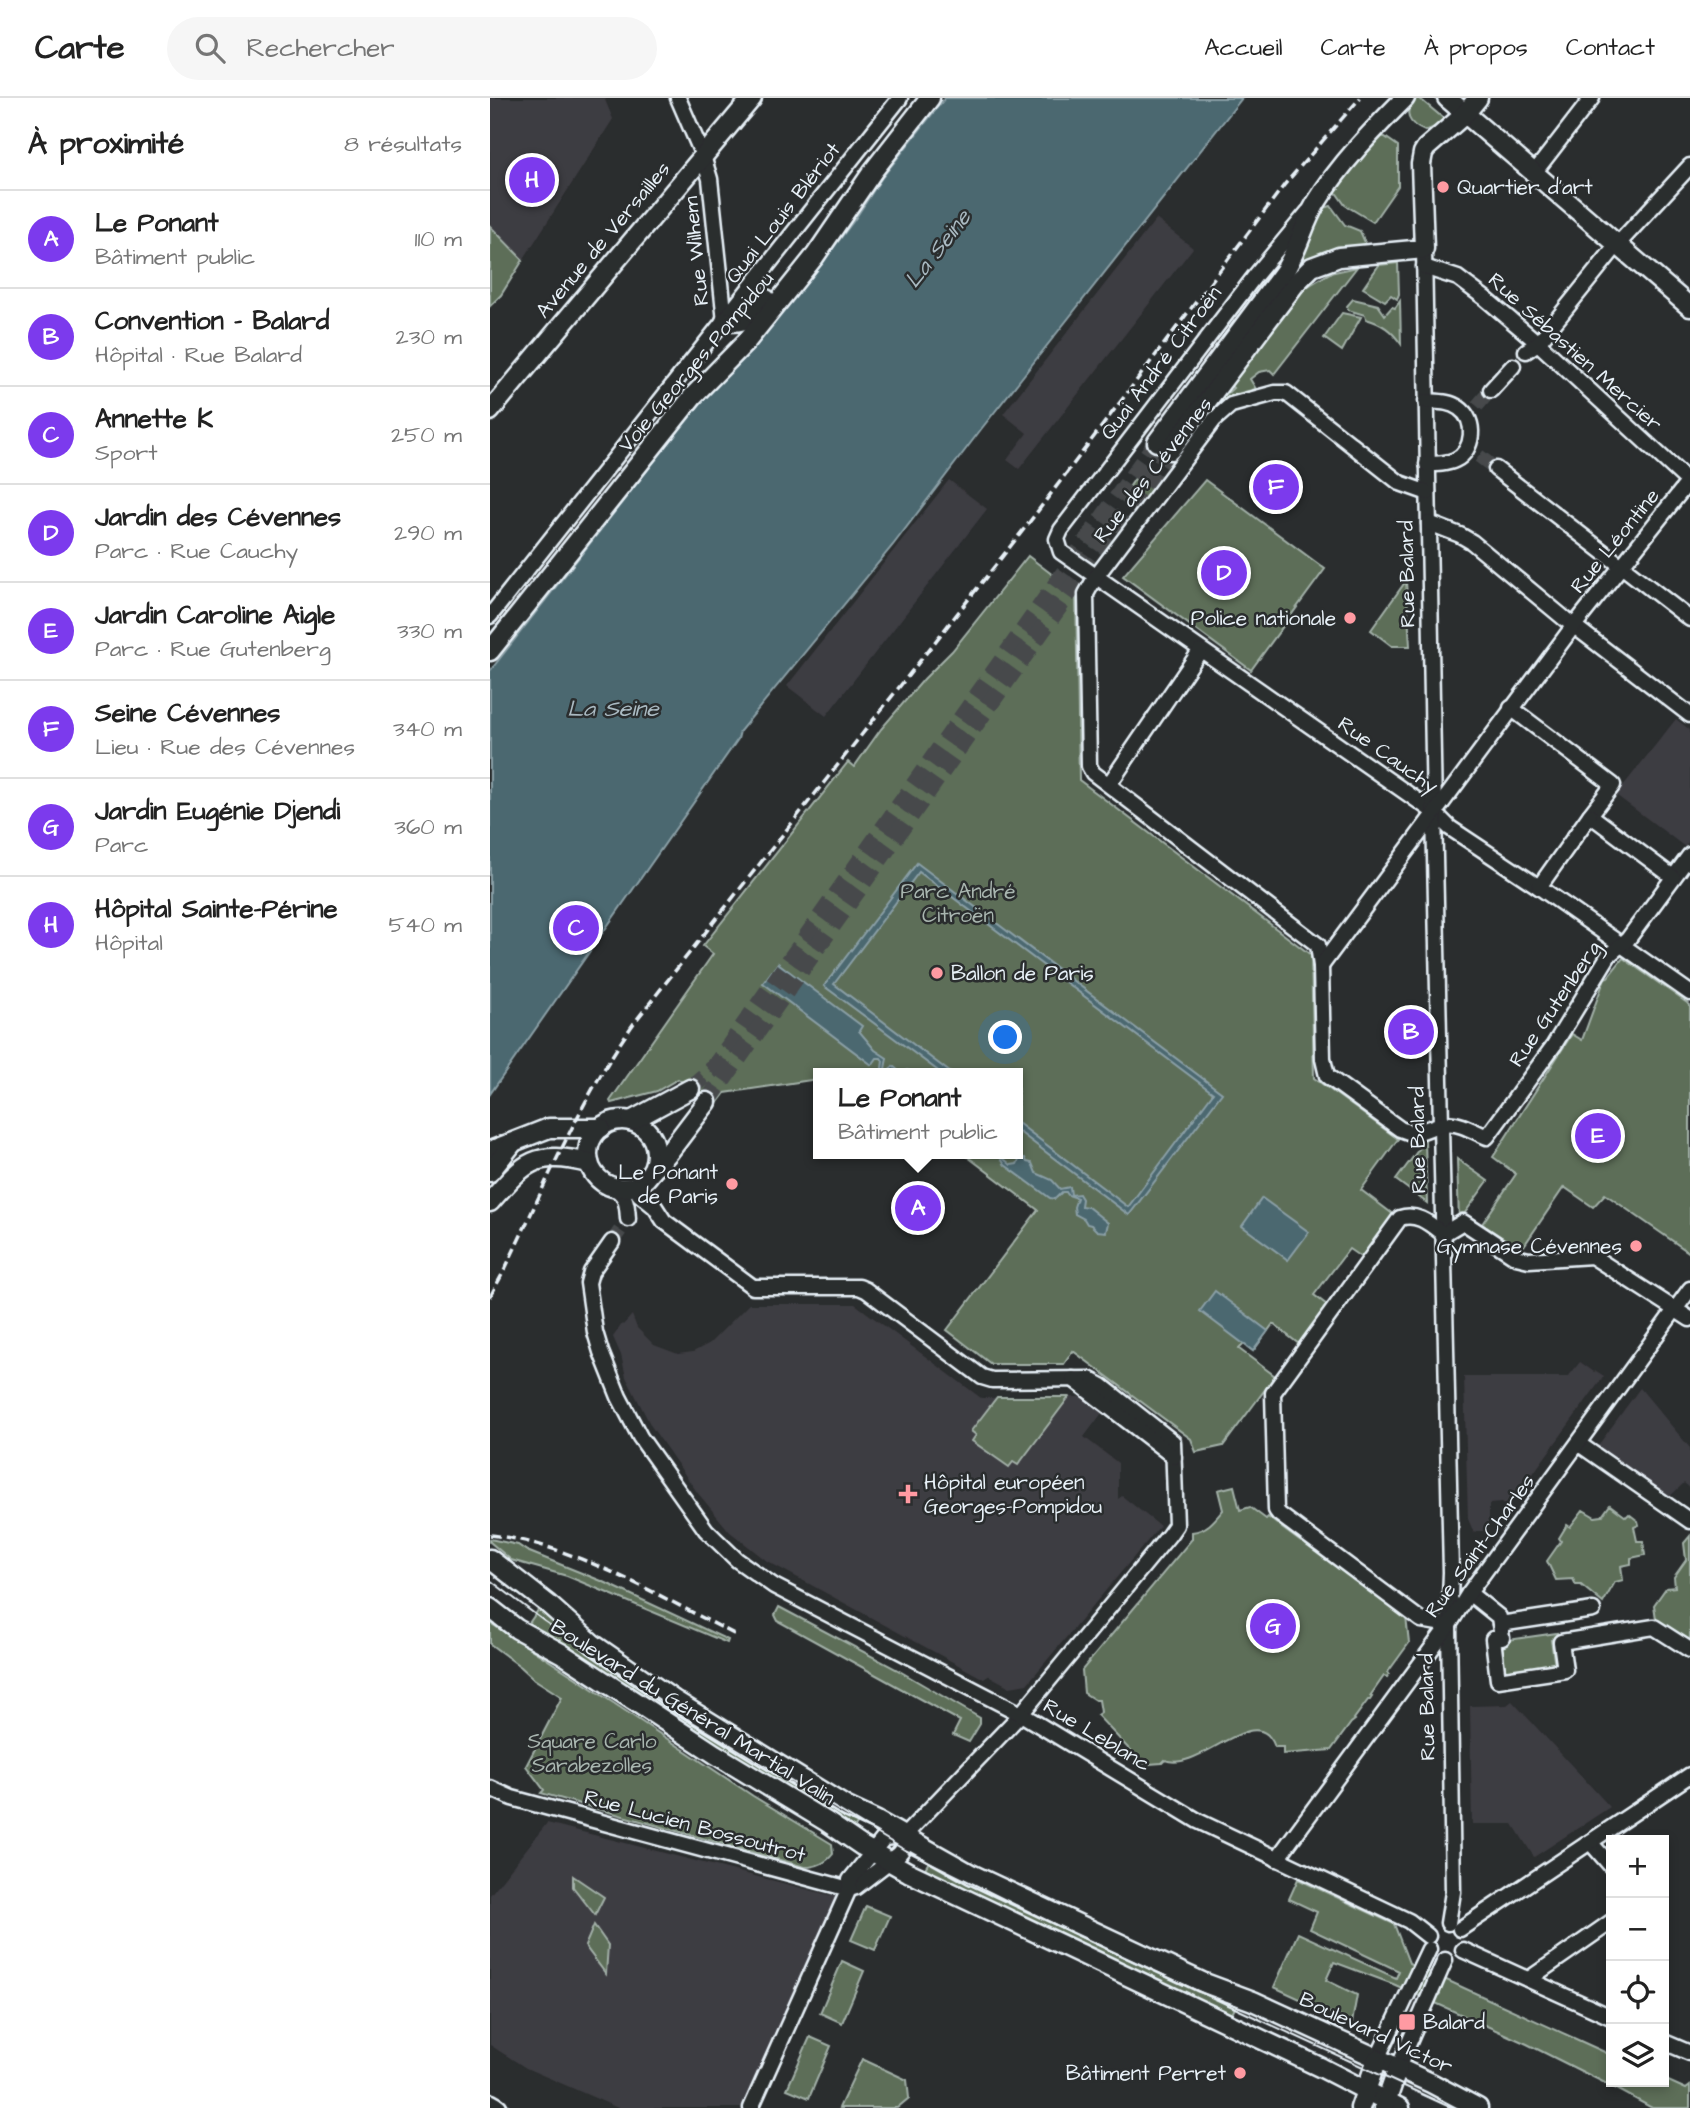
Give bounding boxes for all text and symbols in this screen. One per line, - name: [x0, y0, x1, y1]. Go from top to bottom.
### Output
- search box: [167, 17, 657, 80]
- text: Carte: [35, 25, 125, 71]
- icon: search: [191, 29, 229, 67]
- text: Rechercher: [247, 30, 395, 66]
- text: Accueil: [1204, 31, 1283, 65]
- text: Carte: [1321, 31, 1386, 65]
- text: À propos: [1424, 31, 1528, 65]
- text: Contact: [1566, 31, 1655, 65]
- text: À proximité: [28, 123, 184, 165]
- text: 8 résultats: [344, 128, 462, 160]
- street label: Quai Louis Blériot: [719, 136, 848, 290]
- pin: H: [509, 154, 555, 206]
- street label: Avenue de Versailles: [529, 156, 677, 324]
- place label: Quartier d'art: [1457, 173, 1593, 202]
- marker: Quartier d'art: [1435, 179, 1451, 195]
- street label: Rue Wilhem: [676, 194, 716, 307]
- water label: La Seine: [897, 202, 980, 295]
- text: Le Ponant: [95, 205, 218, 241]
- text: A: [44, 223, 58, 255]
- text: 110 m: [414, 223, 462, 255]
- text: Bâtiment public: [95, 241, 255, 273]
- street label: Voie Georges Pompidou: [612, 265, 782, 460]
- street label: Rue Sébastien Mercier: [1482, 266, 1669, 438]
- street label: Quai André Citroën: [1094, 280, 1228, 446]
- text: Convention - Balard: [95, 303, 329, 339]
- text: B: [43, 321, 59, 353]
- text: 230 m: [396, 321, 462, 353]
- text: Hôpital · Rue Balard: [95, 339, 302, 371]
- street label: Rue des Cévennes: [1087, 391, 1219, 549]
- text: Annette K: [95, 401, 213, 437]
- text: C: [43, 419, 59, 451]
- text: 250 m: [391, 419, 462, 451]
- text: Sport: [95, 437, 158, 469]
- pin: F: [1253, 461, 1299, 513]
- street label: Rue Léontine: [1564, 482, 1666, 600]
- text: Jardin des Cévennes: [95, 499, 341, 535]
- text: D: [44, 517, 58, 549]
- text: 290 m: [394, 517, 462, 549]
- street label: Rue Balard: [1392, 520, 1422, 628]
- text: Parc · Rue Cauchy: [95, 535, 298, 567]
- pin: D: [1201, 547, 1247, 599]
- text: Jardin Caroline Aigle: [95, 597, 335, 633]
- place label: Police nationale: [1191, 604, 1336, 633]
- marker: Police nationale: [1342, 610, 1358, 626]
- text: E: [44, 615, 58, 647]
- text: 330 m: [397, 615, 462, 647]
- text: Parc · Rue Gutenberg: [95, 633, 331, 665]
- water label: La Seine: [567, 693, 660, 725]
- text: Seine Cévennes: [95, 695, 280, 731]
- street label: Rue Cauchy: [1331, 710, 1445, 802]
- text: F: [43, 713, 59, 745]
- text: 340 m: [393, 713, 462, 745]
- text: Lieu · Rue des Cévennes: [95, 731, 355, 763]
- text: Jardin Eugénie Djendi: [95, 793, 340, 829]
- text: G: [43, 811, 59, 843]
- text: 360 m: [394, 811, 462, 843]
- text: Parc: [95, 829, 149, 861]
- park label: Parc André Citroën: [900, 877, 1016, 930]
- text: Hôpital Sainte-Périne: [95, 891, 338, 927]
- pin: C: [553, 902, 599, 954]
- text: H: [44, 909, 58, 941]
- text: 540 m: [388, 909, 462, 941]
- text: Hôpital: [95, 927, 163, 959]
- street label: Rue Gutenberg: [1502, 935, 1610, 1074]
- place label: Ballon de Paris: [951, 959, 1094, 988]
- marker: Ballon de Paris: [929, 965, 945, 981]
- pin: B: [1388, 1006, 1434, 1058]
- your location: [988, 1020, 1022, 1054]
- popup: [813, 1068, 1023, 1159]
- text: Le Ponant: [838, 1080, 961, 1116]
- street label: Rue Balard: [1403, 1086, 1433, 1194]
- pin: E: [1575, 1110, 1621, 1162]
- text: Bâtiment public: [838, 1116, 998, 1148]
- place label: Le Ponant de Paris: [618, 1158, 718, 1211]
- marker: Le Ponant de Paris: [724, 1176, 740, 1192]
- pin: A: [895, 1182, 941, 1234]
- place label: Gymnase Cévennes: [1437, 1232, 1622, 1263]
- marker: Gymnase Cévennes: [1628, 1238, 1644, 1254]
- place label: Hôpital européen Georges-Pompidou: [924, 1468, 1103, 1523]
- street label: Rue Saint-Charles: [1418, 1468, 1542, 1624]
- marker: Hôpital européen Georges-Pompidou: [898, 1484, 918, 1504]
- pin: G: [1250, 1600, 1296, 1652]
- street label: Boulevard du Général Martial Valin: [545, 1612, 841, 1812]
- street label: Rue Balard: [1412, 1653, 1442, 1761]
- street label: Rue Leblanc: [1038, 1691, 1156, 1779]
- park label: Square Carlo Sarabezolles: [527, 1727, 657, 1780]
- street label: Rue Lucien Bossoutrot: [581, 1782, 809, 1870]
- map controls: [1606, 1835, 1669, 2087]
- button: +: [1606, 1835, 1669, 1898]
- button: −: [1606, 1898, 1669, 1961]
- button: locate: [1606, 1961, 1669, 2024]
- street label: Boulevard Victor: [1295, 1985, 1458, 2081]
- place label: Balard: [1423, 2008, 1485, 2037]
- marker: Balard: [1397, 2012, 1417, 2032]
- button: layers: [1606, 2024, 1669, 2087]
- place label: Bâtiment Perret: [1066, 2059, 1227, 2088]
- marker: Bâtiment Perret: [1232, 2065, 1248, 2081]

